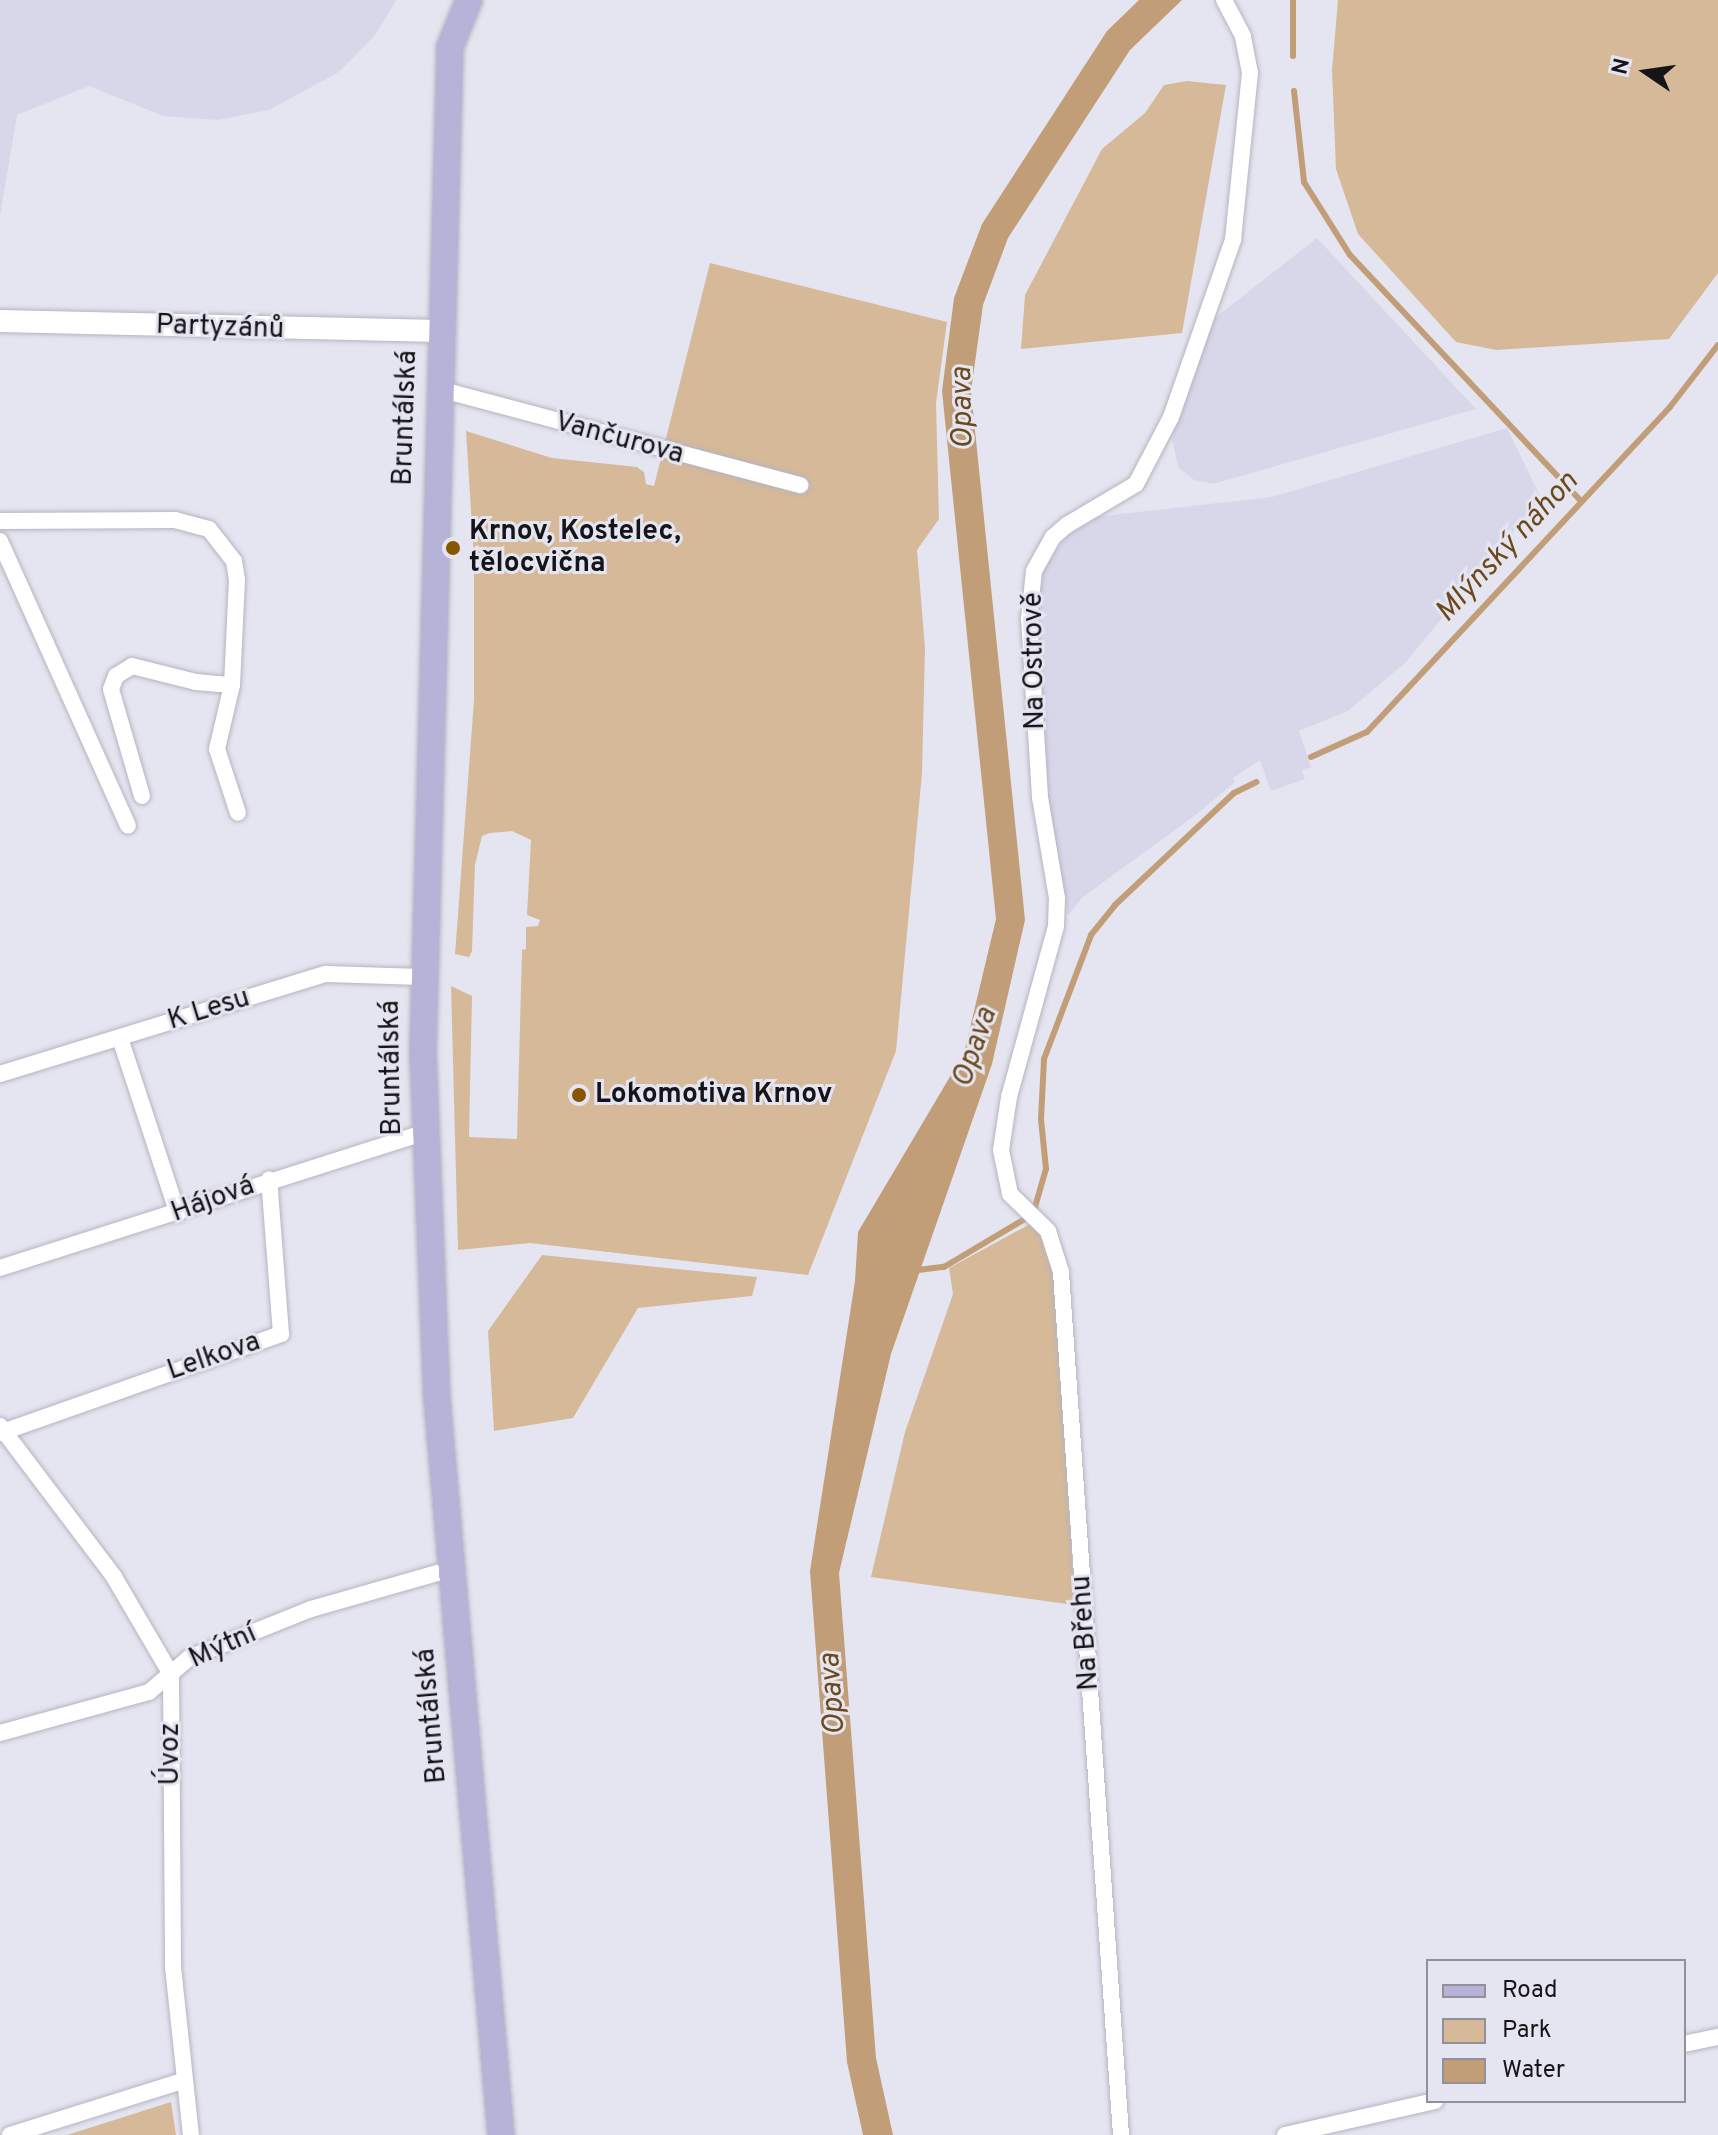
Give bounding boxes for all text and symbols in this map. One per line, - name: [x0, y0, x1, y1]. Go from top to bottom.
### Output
- north arrow: [1606, 32, 1686, 112]
- text: N: [1607, 56, 1637, 77]
- street label: Partyzánů: [155, 309, 285, 347]
- street label: Bruntálská: [387, 350, 425, 486]
- water label: Opava: [945, 367, 983, 449]
- street label: Vančurova: [551, 406, 687, 472]
- water label: Mlýnský náhon: [1429, 465, 1587, 631]
- place label: Krnov, Kostelec, tělocvična: [469, 515, 681, 581]
- marker: Krnov, Kostelec, tělocvična: [444, 539, 462, 557]
- street label: Na Ostrově: [1017, 592, 1053, 730]
- street label: K Lesu: [164, 982, 254, 1038]
- street label: Bruntálská: [374, 1000, 410, 1136]
- water label: Opava: [946, 1003, 1006, 1093]
- place label: Lokomotiva Krnov: [595, 1078, 832, 1112]
- marker: Lokomotiva Krnov: [570, 1086, 588, 1104]
- street label: Hájová: [167, 1170, 259, 1230]
- street label: Lelkova: [163, 1325, 265, 1389]
- street label: Na Břehu: [1065, 1574, 1107, 1692]
- street label: Mýtní: [184, 1617, 262, 1677]
- street label: Bruntálská: [409, 1647, 455, 1785]
- water label: Opava: [813, 1652, 855, 1736]
- street label: Úvoz: [154, 1723, 188, 1785]
- legend: [1426, 1959, 1686, 2103]
- text: Road: [1502, 1976, 1558, 2006]
- text: Park: [1502, 2016, 1552, 2046]
- text: Water: [1502, 2056, 1565, 2086]

